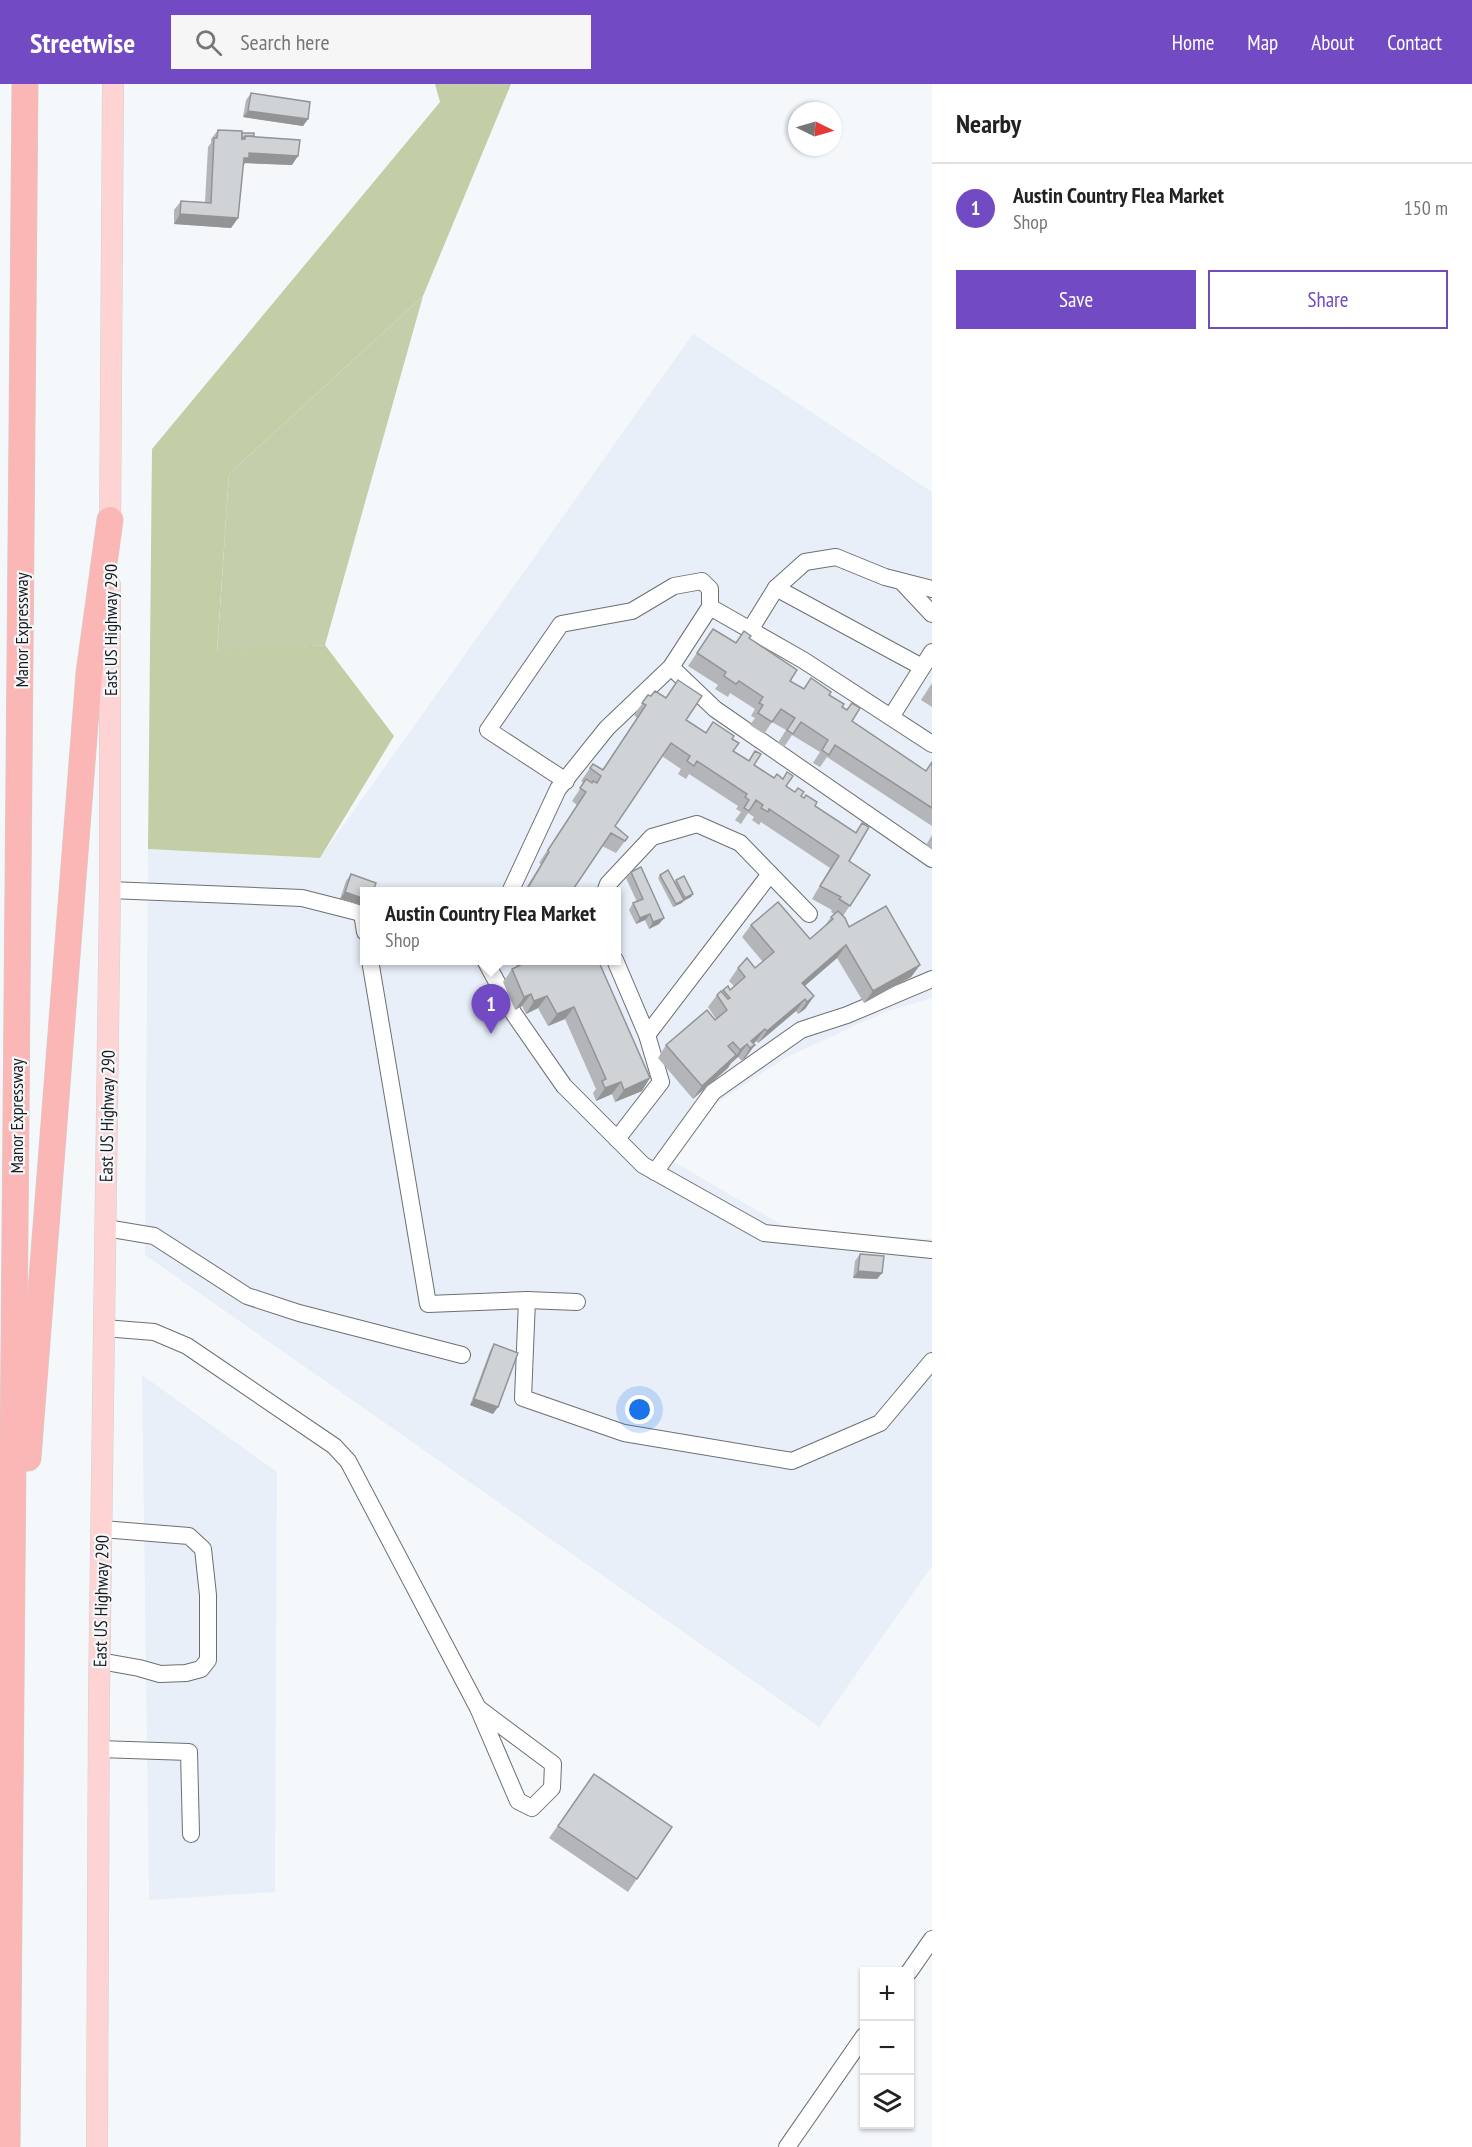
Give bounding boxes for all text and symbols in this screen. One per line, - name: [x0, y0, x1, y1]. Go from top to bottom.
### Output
- search box: [171, 15, 591, 69]
- text: Streetwise: [30, 24, 135, 61]
- icon: search: [192, 26, 225, 59]
- text: Search here: [240, 28, 330, 56]
- text: Home: [1172, 29, 1214, 56]
- text: Map: [1247, 29, 1278, 56]
- text: About: [1311, 29, 1354, 56]
- text: Contact: [1387, 29, 1442, 56]
- north arrow: [788, 102, 842, 156]
- text: Nearby: [956, 107, 1021, 140]
- text: Austin Country Flea Market: [1013, 181, 1224, 209]
- text: 1: [971, 195, 980, 221]
- text: 150 m: [1404, 195, 1448, 221]
- text: Shop: [1013, 209, 1048, 235]
- button: Save: [956, 270, 1196, 329]
- button: Share: [1208, 270, 1448, 329]
- street label: East US Highway 290: [99, 564, 122, 696]
- street label: Manor Expressway: [10, 572, 33, 688]
- popup: [360, 887, 621, 965]
- text: Austin Country Flea Market: [385, 899, 596, 927]
- text: Shop: [385, 927, 420, 953]
- pin: 1: [472, 984, 510, 1034]
- street label: East US Highway 290: [94, 1050, 120, 1182]
- street label: Manor Expressway: [5, 1058, 28, 1174]
- your location: [625, 1395, 654, 1424]
- street label: East US Highway 290: [88, 1535, 114, 1667]
- map controls: [860, 1967, 914, 2129]
- button: +: [860, 1967, 914, 2021]
- button: −: [860, 2021, 914, 2075]
- button: layers: [860, 2075, 914, 2129]

